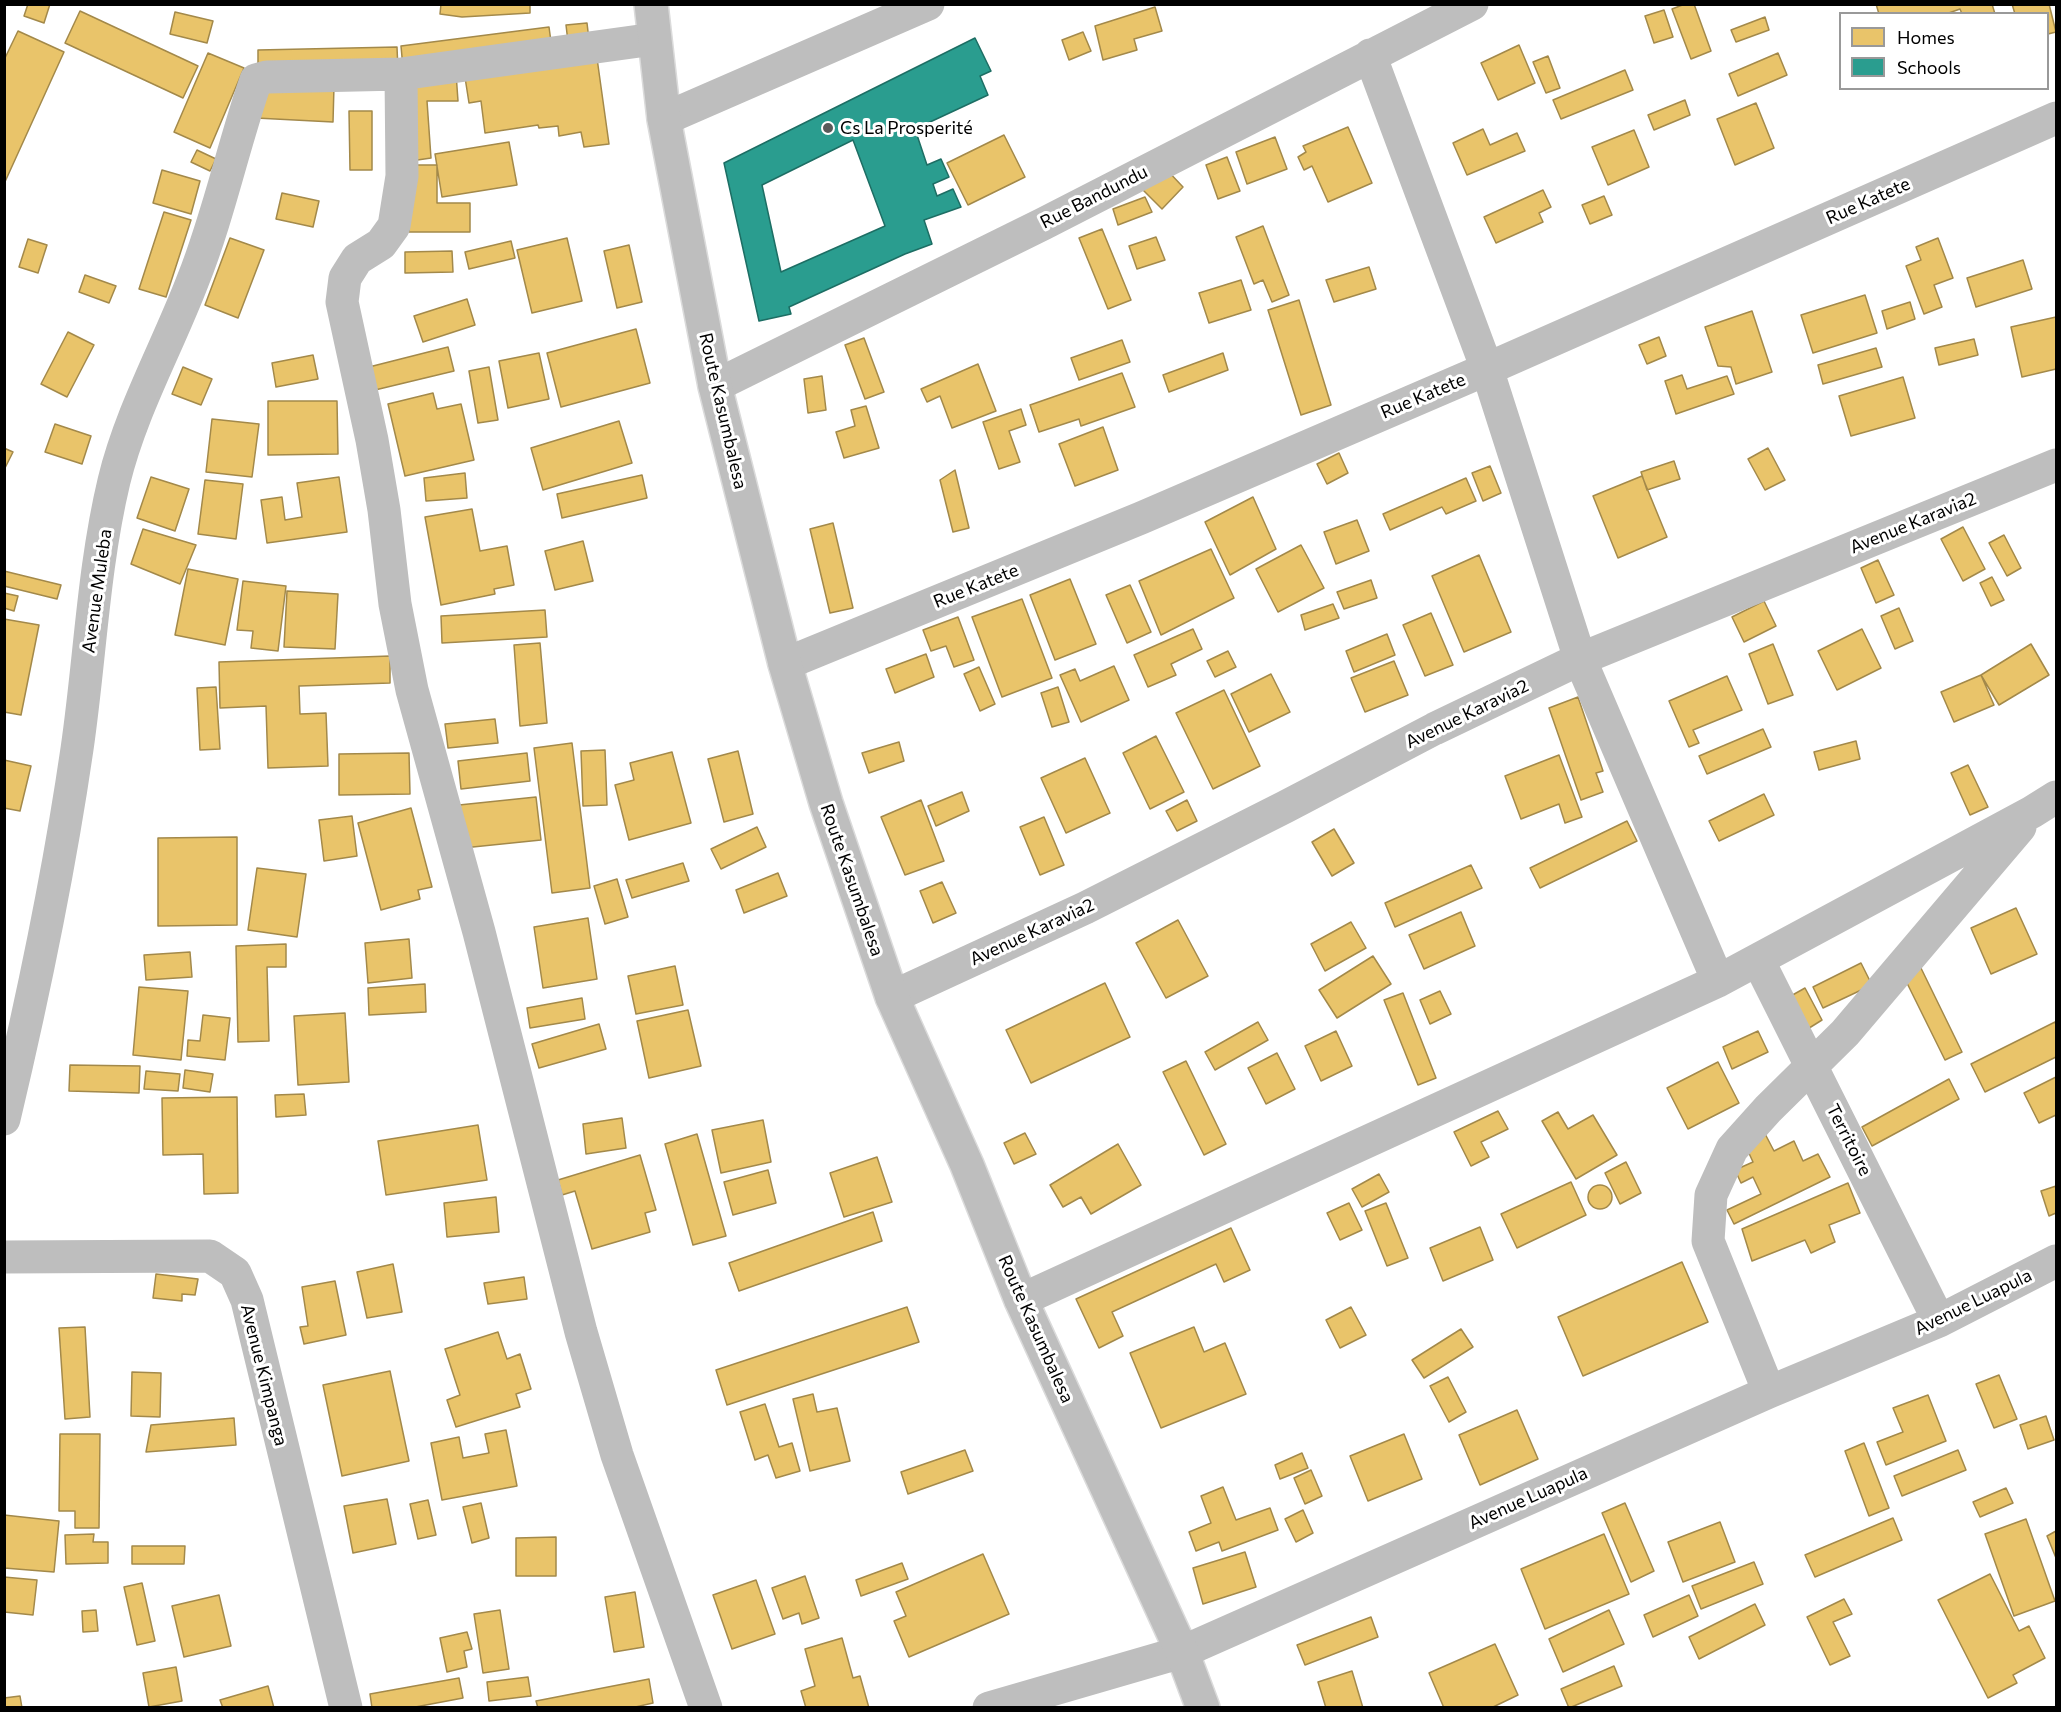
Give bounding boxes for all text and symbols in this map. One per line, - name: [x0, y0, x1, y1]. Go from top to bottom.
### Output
- legend: [1839, 12, 2049, 90]
- text: Homes: [1897, 26, 1955, 48]
- text: Schools: [1897, 56, 1961, 78]
- place label: Cs La Prosperité: [840, 117, 973, 139]
- marker: Cs La Prosperité: [821, 121, 835, 135]
- street label: Rue Bandundu: [1037, 161, 1151, 233]
- street label: Rue Katete: [1823, 173, 1913, 229]
- street label: Route Kasumbalesa: [695, 331, 751, 491]
- street label: Rue Katete: [1377, 369, 1469, 423]
- street label: Avenue Karavia2: [1847, 488, 1979, 558]
- street label: Avenue Muleba: [78, 528, 116, 654]
- street label: Rue Katete: [930, 559, 1022, 613]
- street label: Avenue Karavia2: [1402, 675, 1532, 753]
- street label: Route Kasumbalesa: [816, 801, 888, 959]
- street label: Avenue Karavia2: [967, 894, 1097, 970]
- street label: Territoire: [1822, 1101, 1876, 1179]
- street label: Route Kasumbalesa: [994, 1252, 1078, 1406]
- street label: Avenue Luapula: [1911, 1264, 2035, 1340]
- street label: Avenue Kimpanga: [236, 1302, 292, 1448]
- street label: Avenue Luapula: [1465, 1462, 1591, 1534]

